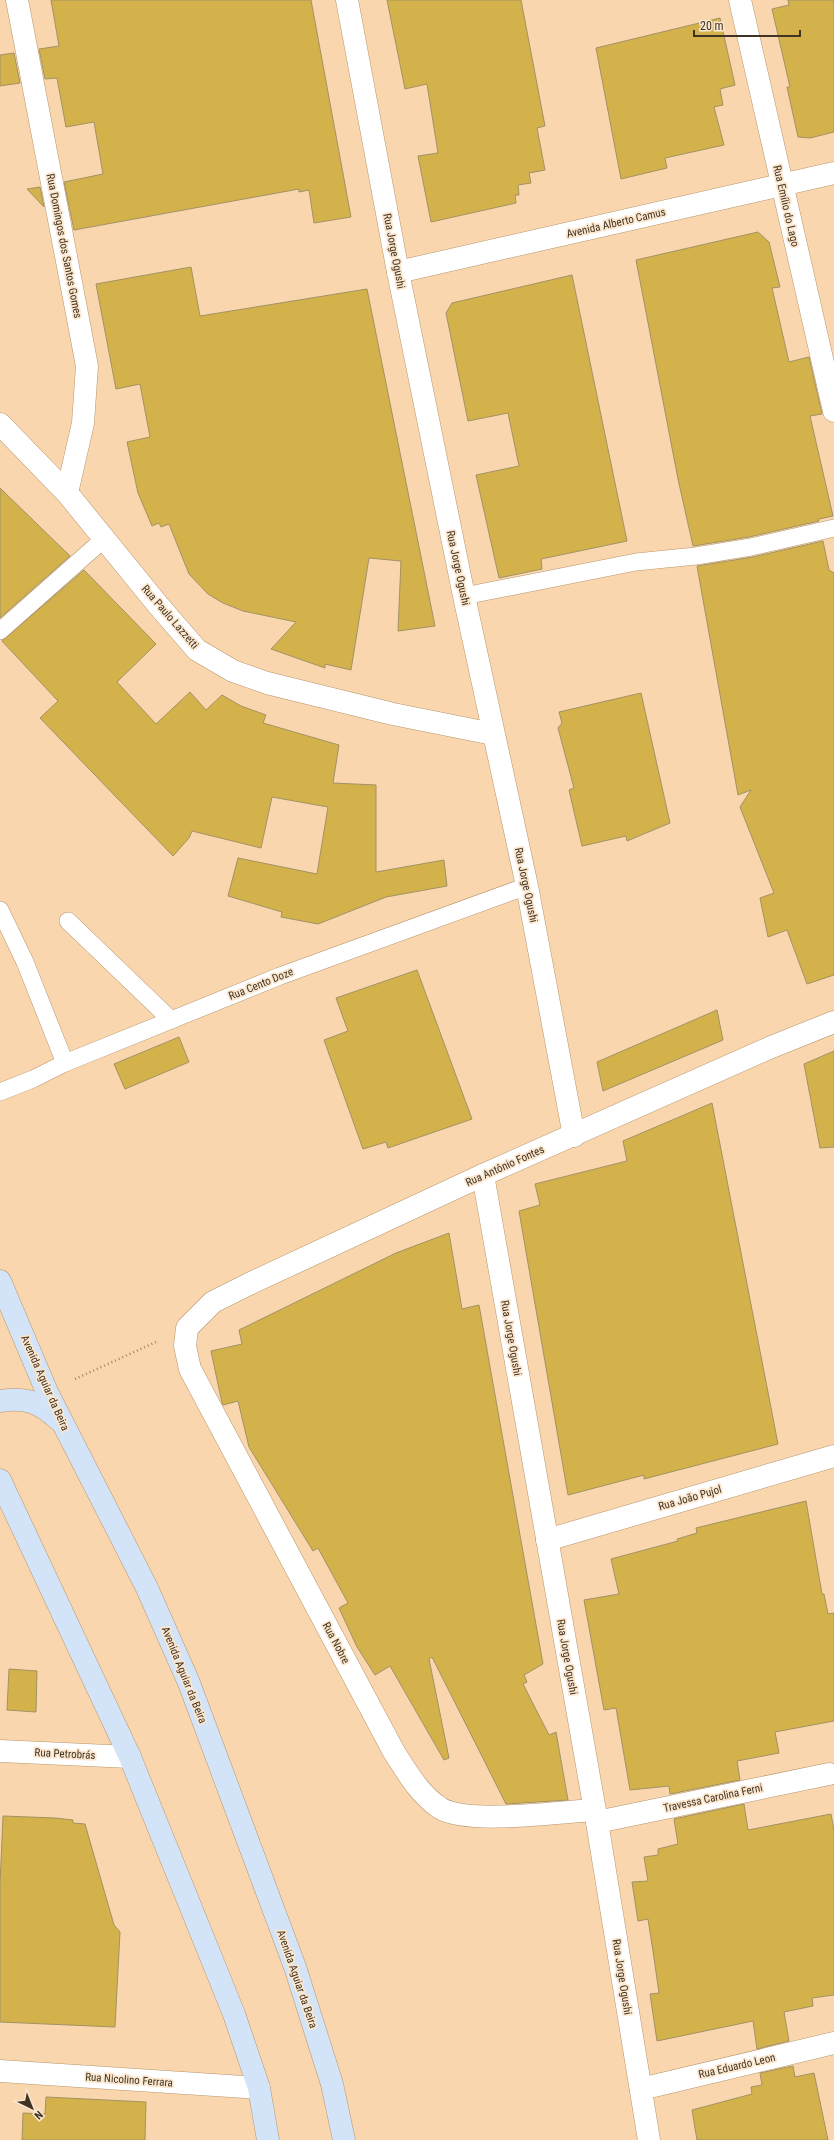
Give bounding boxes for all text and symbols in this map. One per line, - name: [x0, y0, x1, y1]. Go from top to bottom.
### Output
- scale bar: [694, 12, 800, 38]
- text: 20 m: [700, 19, 724, 33]
- street label: Rua Emílio do Lago: [770, 164, 802, 249]
- street label: Rua Domingos dos Santos Gomes: [44, 173, 84, 319]
- street label: Avenida Alberto Camus: [565, 205, 667, 241]
- street label: Rua Jorge Ogushi: [380, 212, 408, 290]
- street label: Rua Jorge Ogushi: [444, 529, 472, 607]
- street label: Rua Paulo Lazzetti: [139, 582, 201, 652]
- street label: Rua Jorge Ogushi: [512, 846, 540, 924]
- street label: Rua Cento Doze: [227, 965, 295, 1003]
- street label: Rua Antônio Fontes: [464, 1143, 546, 1189]
- street label: Rua Jorge Ogushi: [498, 1299, 524, 1377]
- street label: Avenida Aguiar da Beira: [18, 1333, 72, 1433]
- street label: Rua João Pujol: [657, 1483, 723, 1513]
- street label: Rua Jorge Ogushi: [554, 1618, 580, 1696]
- street label: Rua Nobre: [320, 1620, 352, 1666]
- street label: Avenida Aguiar da Beira: [159, 1625, 209, 1725]
- street label: Rua Petrobrás: [34, 1746, 96, 1762]
- street label: Travessa Carolina Ferni: [662, 1781, 764, 1815]
- street label: Avenida Aguiar da Beira: [274, 1928, 320, 2030]
- street label: Rua Jorge Ogushi: [610, 1938, 634, 2016]
- street label: Rua Eduardo Leon: [697, 2051, 777, 2081]
- street label: Rua Nicolino Ferrara: [85, 2070, 173, 2090]
- north arrow: [12, 2088, 52, 2128]
- text: N: [31, 2108, 45, 2122]

